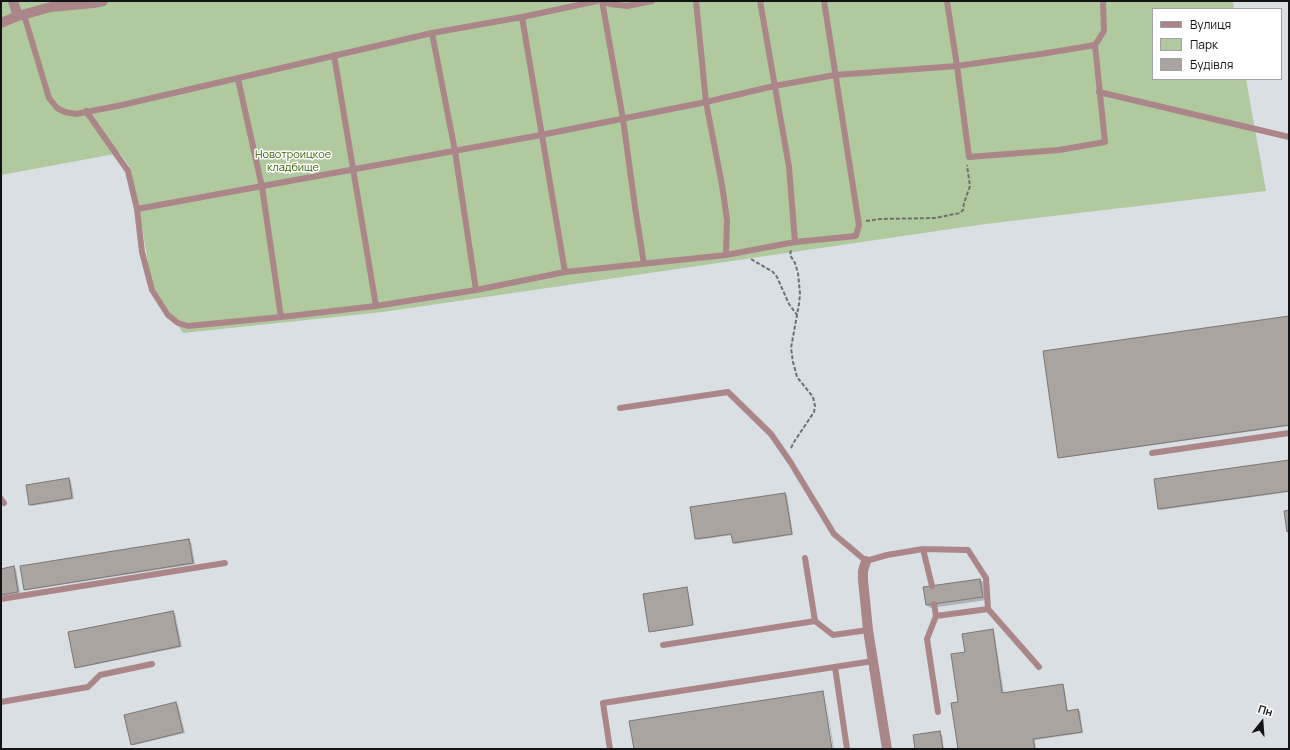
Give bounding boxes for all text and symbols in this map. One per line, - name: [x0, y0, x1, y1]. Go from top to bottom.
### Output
- legend: [1152, 8, 1282, 80]
- text: Вулиця: [1190, 16, 1231, 33]
- text: Парк: [1190, 36, 1218, 53]
- text: Будівля: [1190, 56, 1233, 73]
- park label: Новотроицкое кладбище: [255, 148, 331, 174]
- text: Пн: [1256, 701, 1275, 719]
- north arrow: [1242, 702, 1282, 742]

